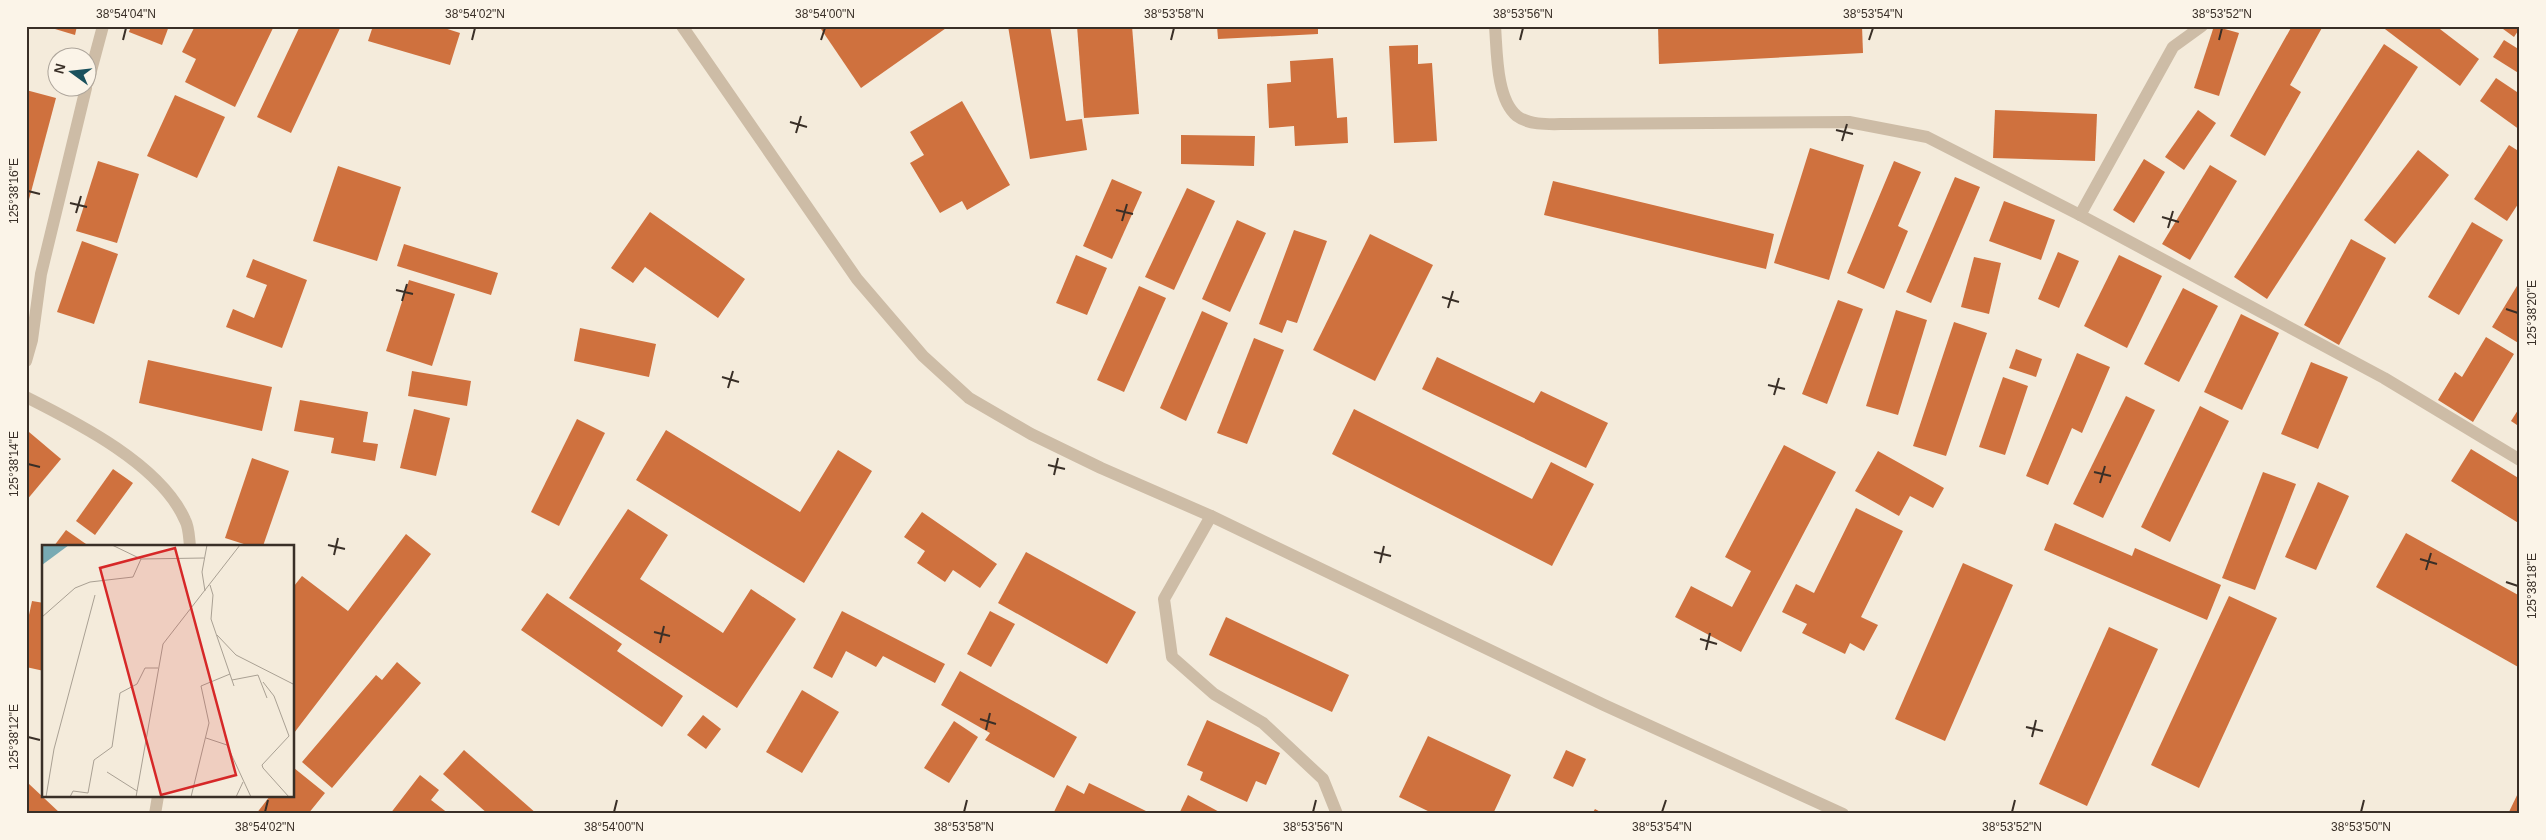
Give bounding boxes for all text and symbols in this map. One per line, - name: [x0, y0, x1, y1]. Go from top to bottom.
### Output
- text: 38°54'04"N: [96, 7, 156, 21]
- text: 38°54'02"N: [445, 7, 505, 21]
- text: 38°54'00"N: [795, 7, 855, 21]
- text: 38°53'58"N: [1144, 7, 1204, 21]
- text: 38°53'56"N: [1493, 7, 1553, 21]
- text: 38°53'54"N: [1843, 7, 1903, 21]
- text: 38°53'52"N: [2192, 7, 2252, 21]
- north arrow: [48, 48, 98, 98]
- text: N: [50, 62, 68, 76]
- text: 125°38'16"E: [7, 158, 21, 224]
- text: 125°38'20"E: [2525, 280, 2539, 346]
- text: 125°38'14"E: [7, 431, 21, 497]
- inset map: [42, 545, 295, 798]
- text: 125°38'18"E: [2525, 553, 2539, 619]
- text: 125°38'12"E: [7, 704, 21, 770]
- text: 38°54'02"N: [235, 820, 295, 834]
- text: 38°54'00"N: [584, 820, 644, 834]
- text: 38°53'58"N: [934, 820, 994, 834]
- text: 38°53'56"N: [1283, 820, 1343, 834]
- text: 38°53'54"N: [1632, 820, 1692, 834]
- text: 38°53'52"N: [1982, 820, 2042, 834]
- text: 38°53'50"N: [2331, 820, 2391, 834]

